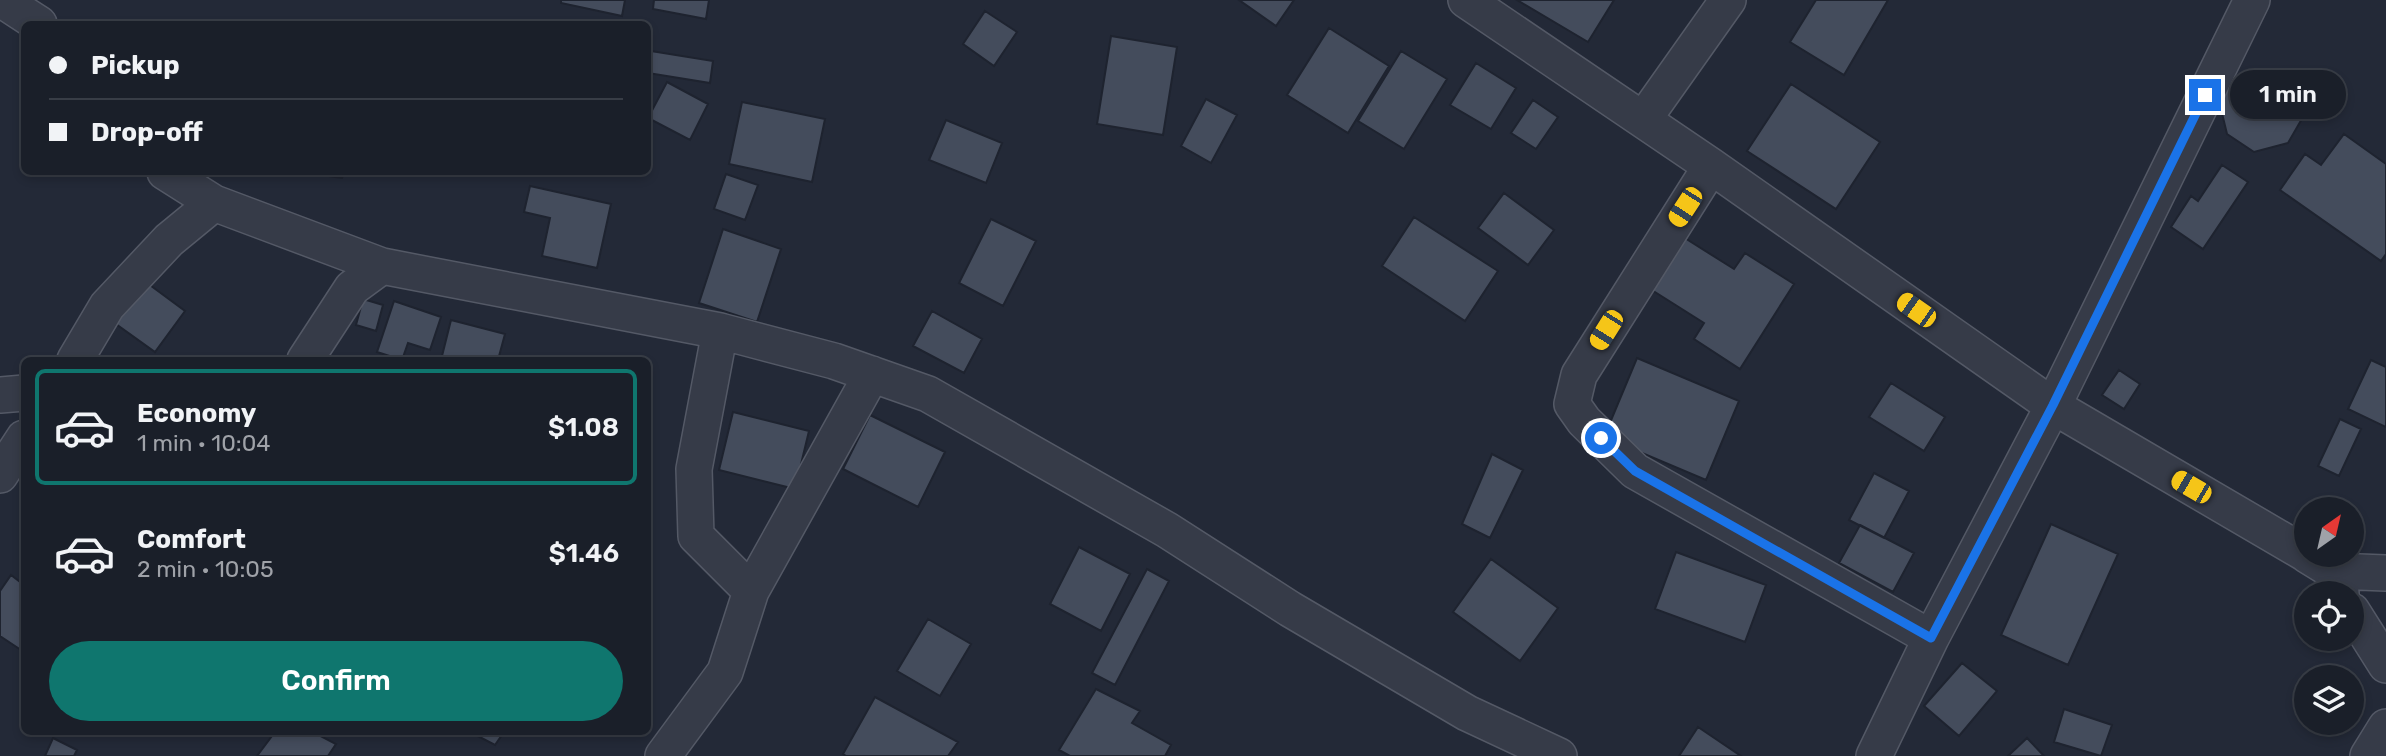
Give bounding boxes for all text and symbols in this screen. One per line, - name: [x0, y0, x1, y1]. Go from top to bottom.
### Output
- text: Pickup: [91, 50, 180, 81]
- callout: 1 min: [2230, 70, 2345, 119]
- route end: [2189, 79, 2221, 111]
- text: 1 min: [2259, 80, 2317, 108]
- text: Drop-off: [91, 117, 203, 148]
- car: [1665, 184, 1706, 230]
- car: [1893, 289, 1940, 331]
- car: [1586, 307, 1627, 353]
- icon: car: [53, 396, 116, 459]
- text: Economy: [137, 398, 256, 429]
- text: $1.08: [548, 412, 619, 443]
- route start: [1585, 422, 1617, 454]
- text: 1 min · 10:04: [137, 429, 271, 457]
- car: [2168, 467, 2215, 507]
- north arrow: [2294, 497, 2364, 567]
- map controls: [2294, 497, 2364, 735]
- icon: car: [53, 522, 116, 585]
- text: Comfort: [137, 524, 246, 555]
- text: $1.46: [549, 538, 619, 569]
- text: 2 min · 10:05: [137, 555, 274, 583]
- button: locate: [2294, 581, 2364, 651]
- button: Confirm: [49, 641, 623, 721]
- button: layers: [2294, 665, 2364, 735]

